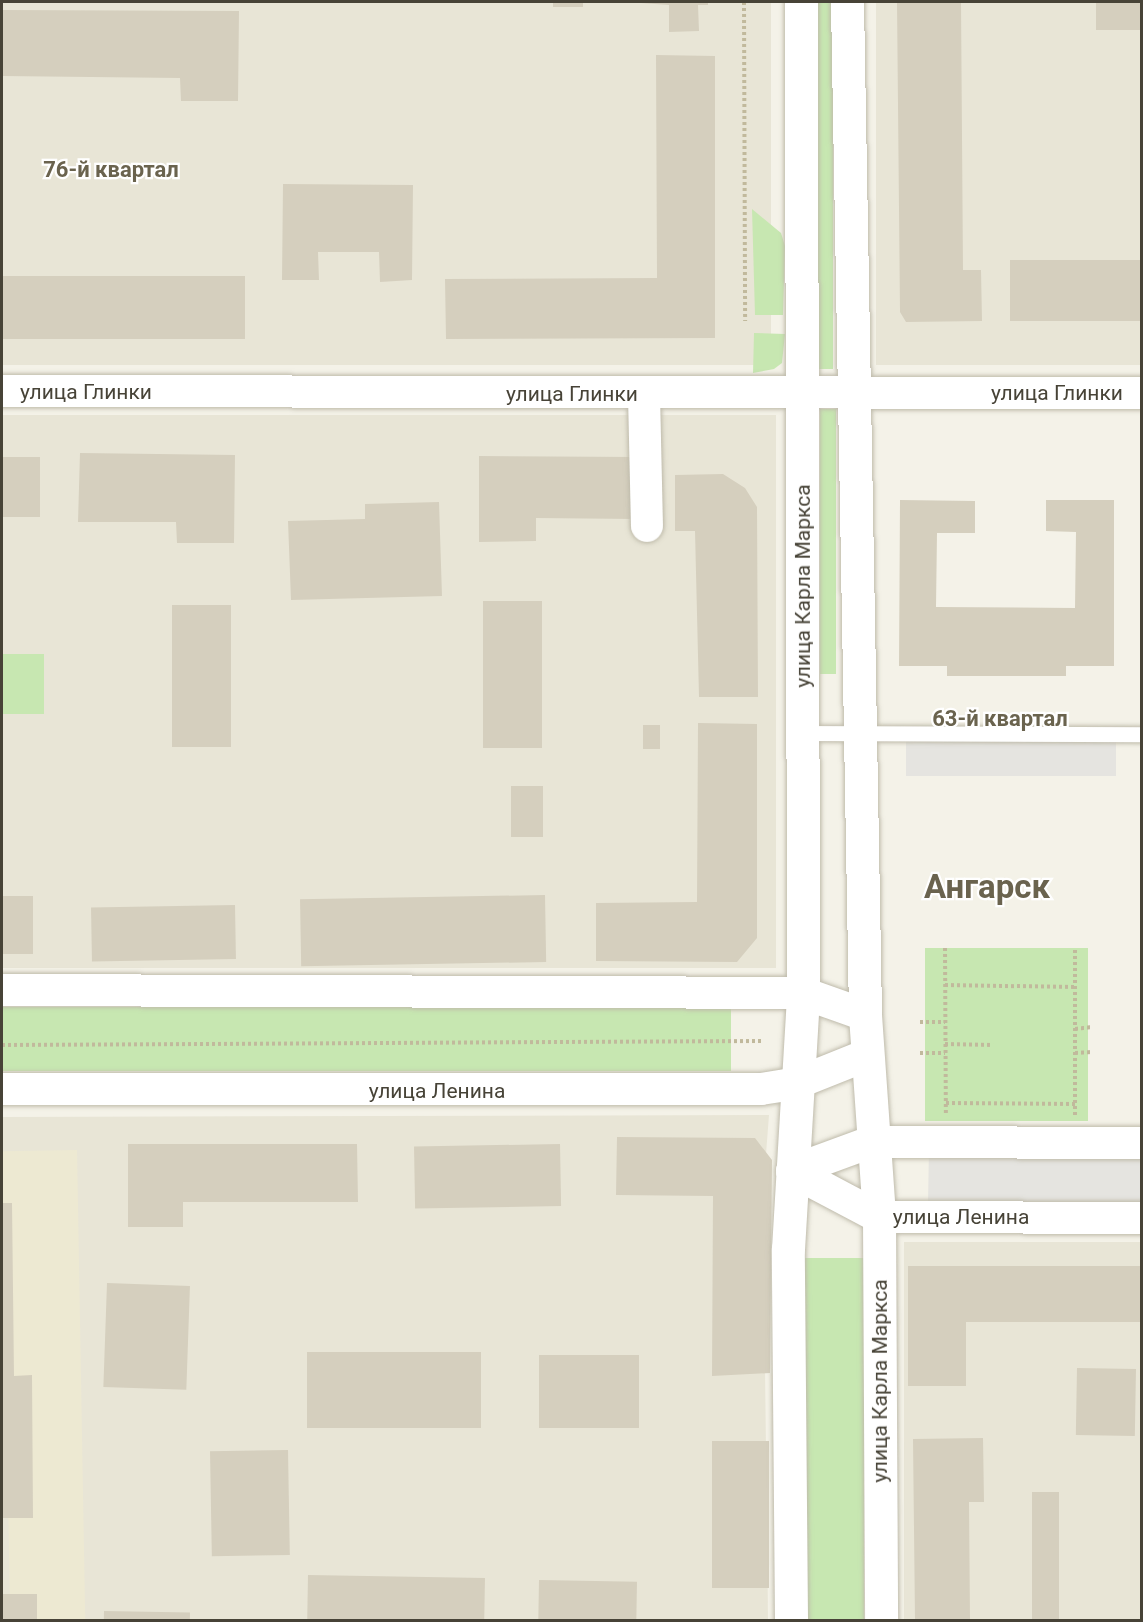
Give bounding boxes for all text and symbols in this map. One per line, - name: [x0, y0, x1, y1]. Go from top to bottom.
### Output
- district label: 76-й квартал: [43, 157, 179, 183]
- street label: улица Глинки: [20, 379, 152, 405]
- street label: улица Глинки: [991, 380, 1123, 406]
- street label: улица Глинки: [506, 381, 638, 407]
- street label: улица Карла Маркса: [790, 484, 816, 688]
- district label: 63-й квартал: [932, 706, 1068, 732]
- district label: Ангарск: [924, 867, 1050, 907]
- street label: улица Ленина: [369, 1078, 505, 1104]
- street label: улица Ленина: [893, 1204, 1029, 1230]
- street label: улица Карла Маркса: [867, 1279, 893, 1483]

